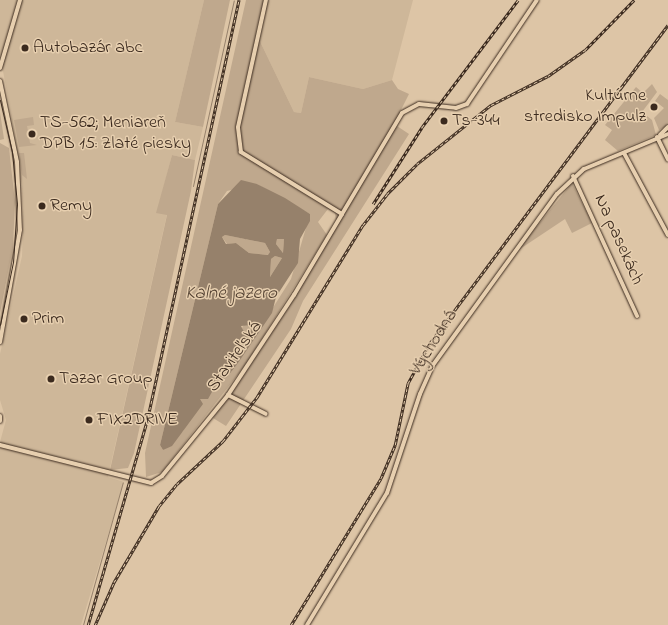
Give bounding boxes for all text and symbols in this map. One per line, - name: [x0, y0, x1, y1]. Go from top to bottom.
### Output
- place label: Autobazár abc: [33, 37, 142, 59]
- marker: Autobazár abc: [20, 43, 30, 53]
- place label: Kultúrne stredisko Impulz: [524, 86, 646, 128]
- marker: Kultúrne stredisko Impulz: [649, 102, 659, 112]
- place label: Ts-344: [452, 110, 500, 132]
- place label: TS-562; Meniareň DPB 15: Zlaté piesky: [40, 113, 191, 156]
- marker: Ts-344: [439, 116, 449, 126]
- marker: TS-562; Meniareň DPB 15: Zlaté piesky: [27, 129, 37, 139]
- street label: Na pasekách: [588, 191, 648, 289]
- place label: Remy: [50, 195, 92, 217]
- marker: Remy: [37, 201, 47, 211]
- water label: Kalné jazero: [185, 283, 277, 305]
- street label: Východná: [405, 306, 463, 380]
- place label: Prim: [32, 308, 64, 330]
- marker: Prim: [19, 314, 29, 324]
- street label: Staviteľská: [203, 317, 267, 397]
- place label: Tazar Group: [59, 368, 153, 390]
- marker: Tazar Group: [46, 374, 56, 384]
- place label: FIX2DRIVE: [97, 409, 178, 431]
- marker: FIX2DRIVE: [84, 415, 94, 425]

